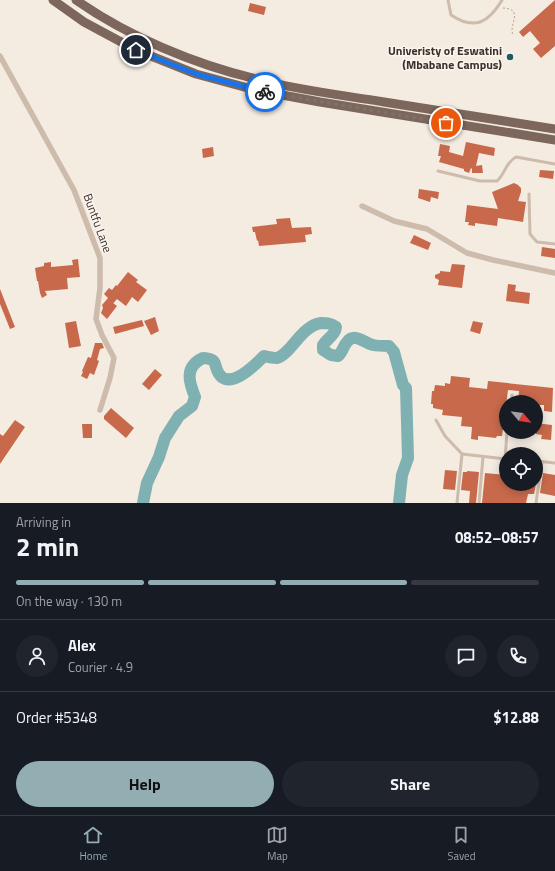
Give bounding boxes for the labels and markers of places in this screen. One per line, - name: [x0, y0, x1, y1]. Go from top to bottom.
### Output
- pin: [119, 33, 153, 67]
- place label: Univeristy of Eswatini (Mbabane Campus): [388, 41, 502, 74]
- marker: Univeristy of Eswatini (Mbabane Campus): [505, 52, 515, 62]
- pin: [429, 106, 463, 140]

